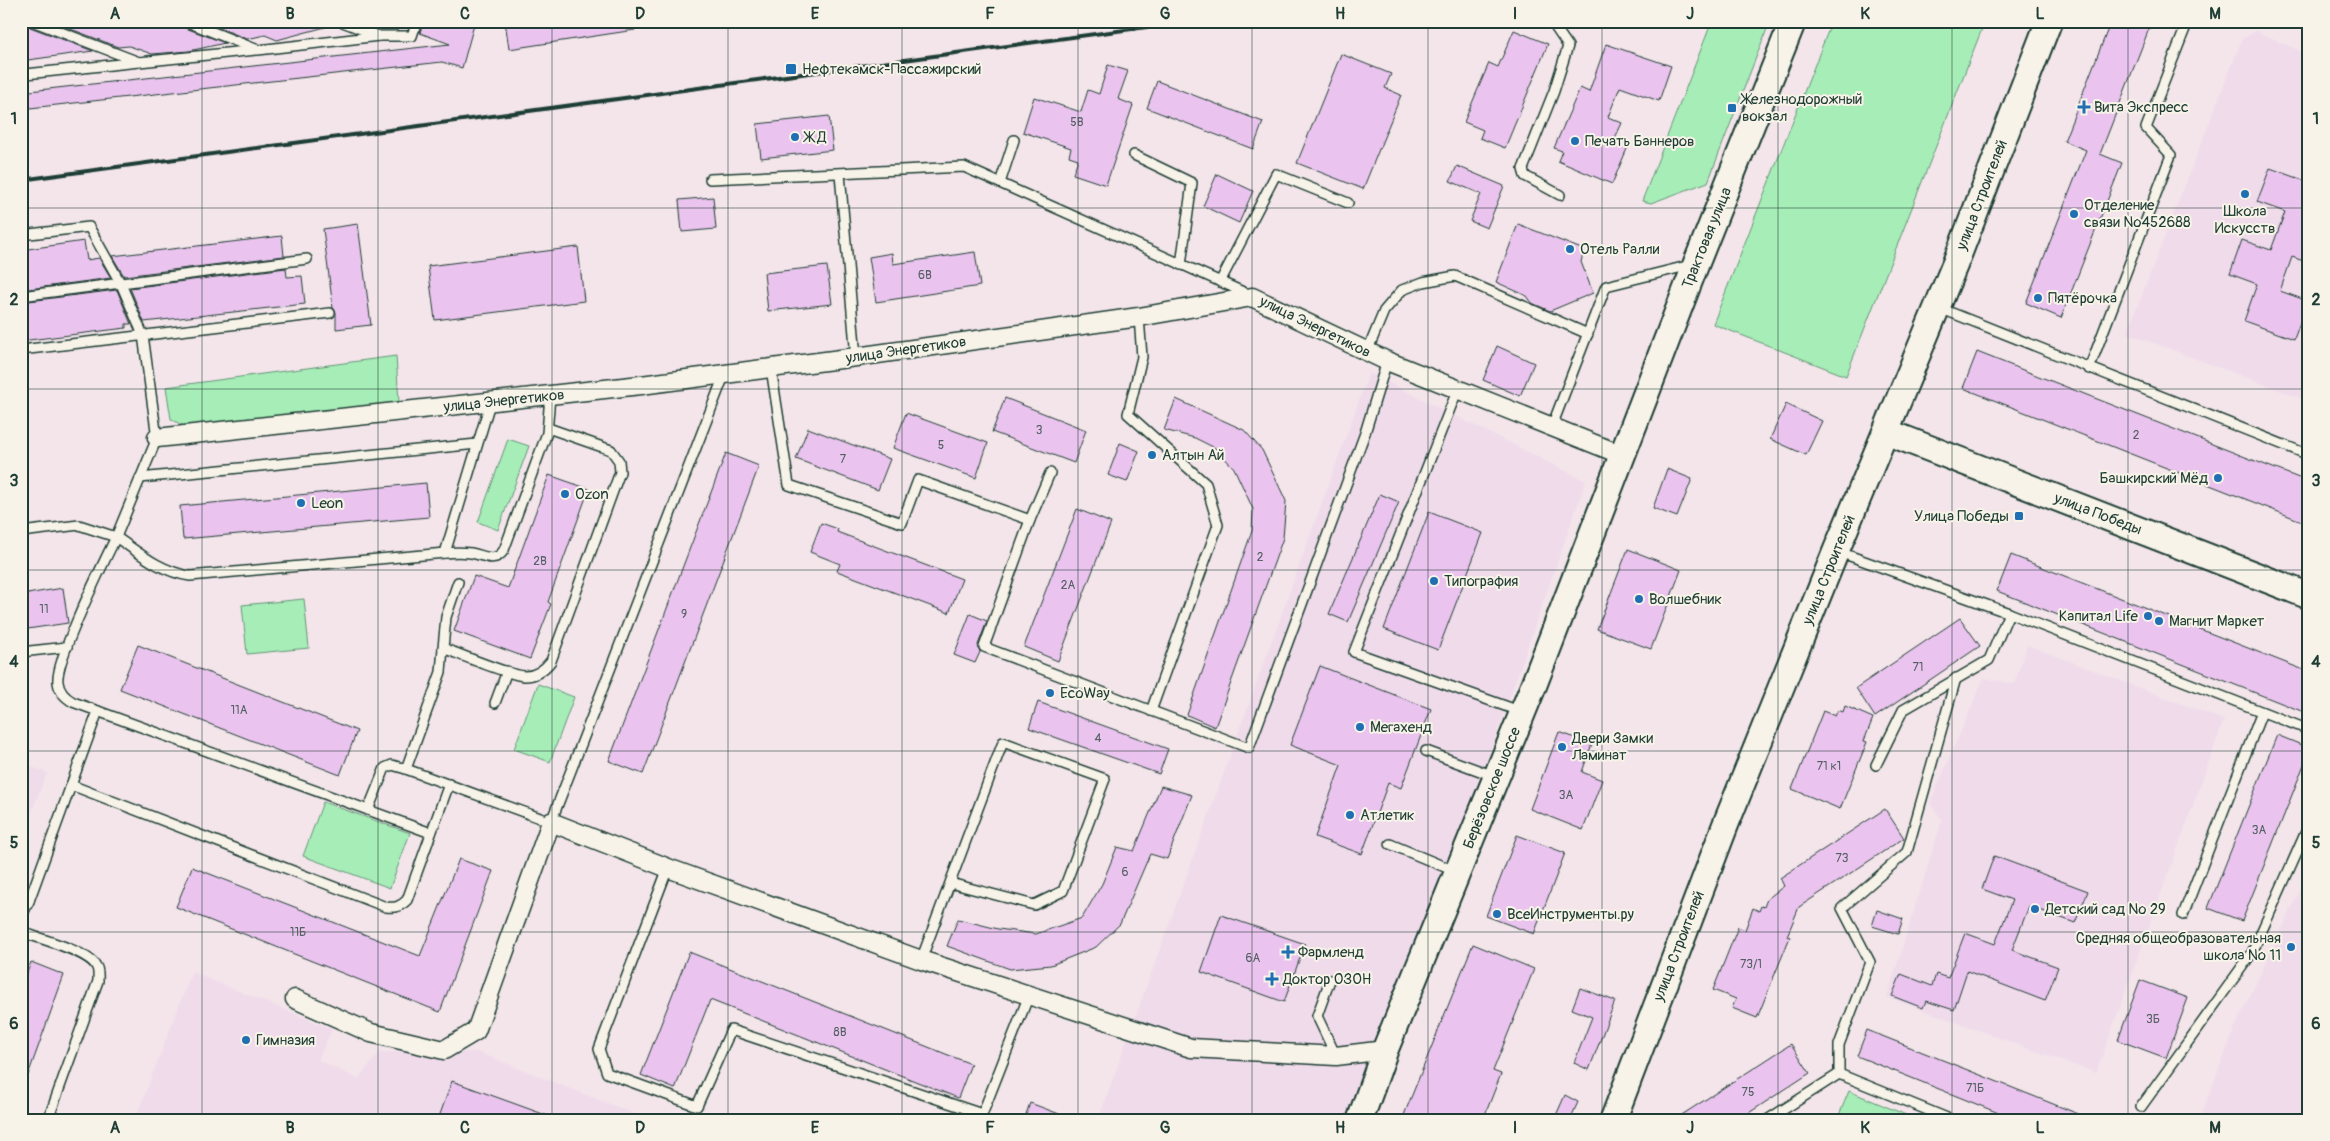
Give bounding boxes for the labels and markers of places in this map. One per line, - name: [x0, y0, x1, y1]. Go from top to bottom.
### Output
- place label: Нефтекамск-Пассажирский: [802, 60, 982, 79]
- marker: Нефтекамск-Пассажирский: [784, 62, 798, 76]
- place label: Железнодорожный вокзал: [1740, 90, 1863, 126]
- place label: Вита Экспресс: [2094, 98, 2189, 117]
- marker: Вита Экспресс: [2078, 101, 2090, 113]
- marker: Железнодорожный вокзал: [1726, 102, 1738, 114]
- place label: Ж Д: [803, 128, 827, 147]
- marker: Ж Д: [789, 131, 801, 143]
- place label: Печать Баннеров: [1585, 132, 1694, 151]
- marker: Печать Баннеров: [1569, 135, 1581, 147]
- marker: Школа Искусств: [2239, 188, 2251, 200]
- place label: Отделение связи №452688: [2084, 196, 2191, 232]
- place label: Школа Искусств: [2215, 202, 2275, 238]
- marker: Отделение связи №452688: [2068, 208, 2080, 220]
- place label: Отель Ралли: [1580, 240, 1660, 259]
- marker: Отель Ралли: [1564, 243, 1576, 255]
- place label: Пятёрочка: [2048, 289, 2117, 308]
- marker: Пятёрочка: [2032, 292, 2044, 304]
- place label: Алтын Ай: [1162, 446, 1224, 465]
- marker: Алтын Ай: [1146, 449, 1158, 461]
- place label: Башкирский Мёд: [2100, 469, 2208, 488]
- marker: Башкирский Мёд: [2212, 472, 2224, 484]
- place label: Ozon: [575, 485, 609, 504]
- marker: Ozon: [559, 488, 571, 500]
- place label: Leon: [311, 494, 343, 513]
- marker: Leon: [295, 497, 307, 509]
- place label: Улица Победы: [1914, 507, 2009, 526]
- marker: Улица Победы: [2013, 510, 2025, 522]
- place label: Типография: [1444, 572, 1518, 591]
- marker: Типография: [1428, 575, 1440, 587]
- place label: Волшебник: [1649, 590, 1722, 609]
- marker: Волшебник: [1633, 593, 1645, 605]
- place label: Капитал Life: [2059, 607, 2139, 626]
- marker: Капитал Life: [2142, 610, 2154, 622]
- place label: Магнит Маркет: [2169, 612, 2265, 631]
- marker: Магнит Маркет: [2153, 615, 2165, 627]
- place label: EcoWay: [1060, 684, 1110, 703]
- marker: EcoWay: [1044, 687, 1056, 699]
- place label: Мегахенд: [1370, 718, 1432, 737]
- marker: Мегахенд: [1354, 721, 1366, 733]
- place label: Двери Замки Ламинат: [1571, 729, 1653, 765]
- marker: Двери Замки Ламинат: [1556, 741, 1568, 753]
- place label: Атлетик: [1360, 806, 1415, 825]
- marker: Атлетик: [1344, 809, 1356, 821]
- place label: Детский сад № 29: [2044, 900, 2166, 919]
- marker: Детский сад № 29: [2029, 903, 2041, 915]
- place label: ВсеИнструменты.ру: [1507, 905, 1635, 924]
- marker: ВсеИнструменты.ру: [1491, 908, 1503, 920]
- place label: Средняя общеобразовательная школа № 11: [2076, 929, 2281, 965]
- marker: Средняя общеобразовательная школа № 11: [2285, 941, 2297, 953]
- place label: Фармленд: [1298, 943, 1364, 962]
- marker: Фармленд: [1282, 946, 1294, 958]
- place label: Доктор ОЗОН: [1282, 970, 1371, 989]
- marker: Доктор ОЗОН: [1265, 972, 1279, 986]
- place label: Гимназия: [256, 1031, 315, 1050]
- marker: Гимназия: [240, 1034, 252, 1046]

